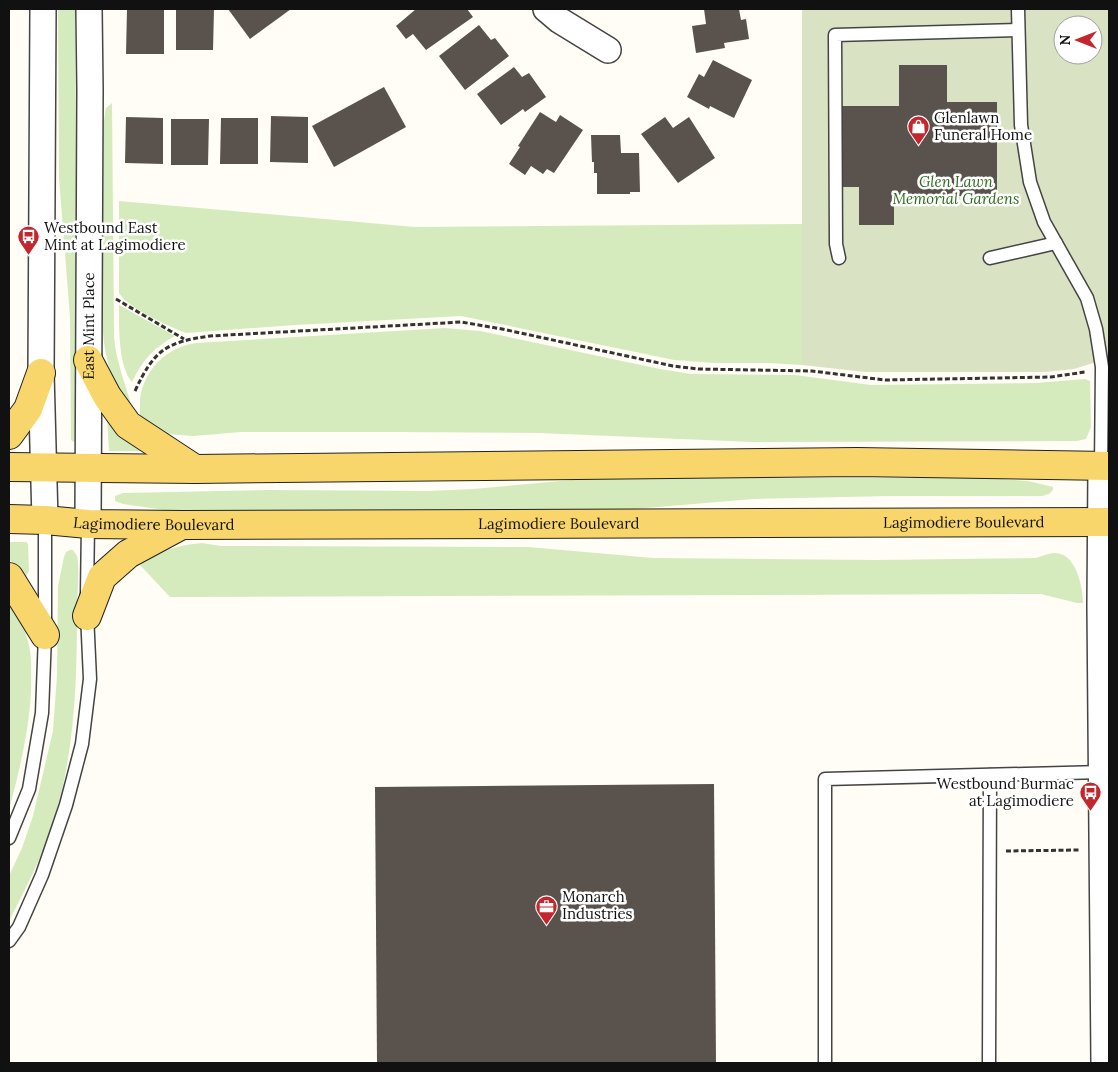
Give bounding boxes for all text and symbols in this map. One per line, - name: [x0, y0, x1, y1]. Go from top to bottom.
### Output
- north arrow: [1053, 15, 1103, 65]
- text: N: [1056, 34, 1074, 45]
- place label: Glenlawn Funeral Home: [934, 108, 1032, 144]
- shop icon: Glenlawn Funeral Home: [906, 115, 930, 146]
- park label: Glen Lawn Memorial Gardens: [892, 172, 1020, 208]
- place label: Westbound East Mint at Lagimodiere: [44, 218, 186, 254]
- bus stop icon: Westbound East Mint at Lagimodiere: [16, 225, 40, 256]
- street label: East Mint Place: [79, 272, 98, 380]
- street label: Lagimodiere Boulevard: [883, 512, 1045, 532]
- street label: Lagimodiere Boulevard: [72, 513, 235, 534]
- street label: Lagimodiere Boulevard: [478, 514, 640, 533]
- place label: Westbound Burmac at Lagimodiere: [936, 774, 1074, 810]
- bus stop icon: Westbound Burmac at Lagimodiere: [1078, 781, 1102, 812]
- place label: Monarch Industries: [562, 887, 633, 923]
- office icon: Monarch Industries: [534, 894, 558, 925]

